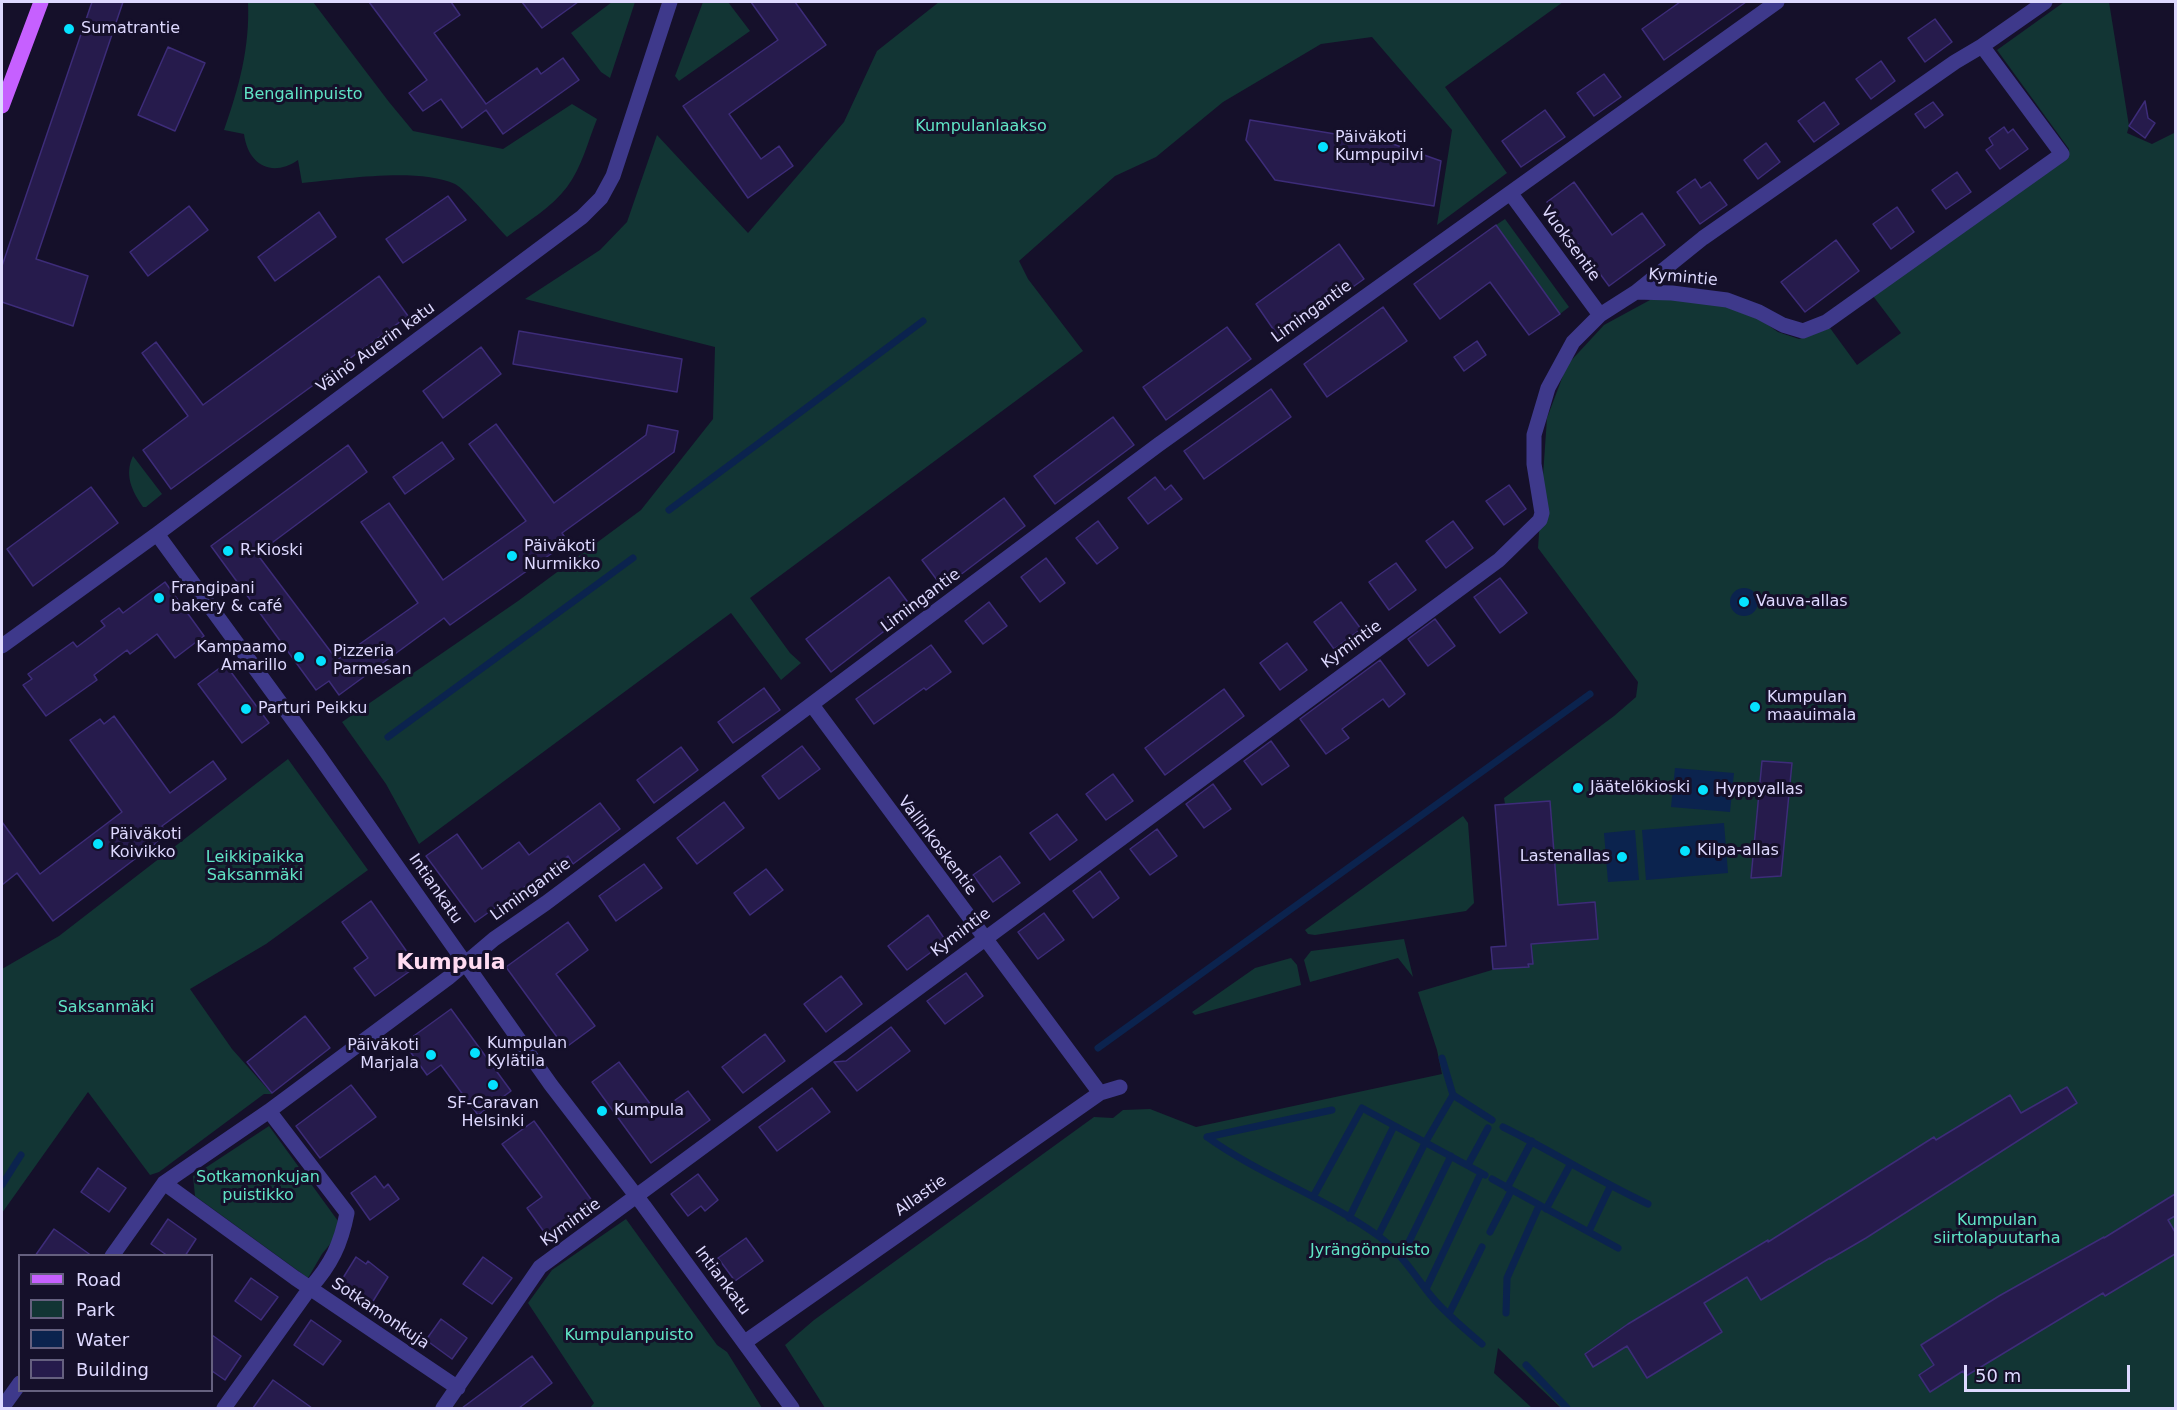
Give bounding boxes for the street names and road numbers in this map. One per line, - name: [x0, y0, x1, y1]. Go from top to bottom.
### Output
- street label: Vuoksentie: [1536, 203, 1604, 285]
- street label: Kymintie: [1648, 265, 1718, 291]
- street label: Limingantie: [1268, 277, 1356, 347]
- street label: Väinö Auerin katu: [313, 299, 439, 397]
- street label: Limingantie: [878, 565, 964, 637]
- street label: Kymintie: [1318, 617, 1386, 673]
- street label: Vallinkoskentie: [894, 793, 980, 899]
- street label: Intiankatu: [404, 850, 466, 928]
- street label: Limingantie: [487, 855, 575, 925]
- street label: Kymintie: [927, 904, 995, 962]
- street label: Allastie: [892, 1171, 950, 1221]
- street label: Kymintie: [537, 1195, 605, 1251]
- street label: Intiankatu: [690, 1243, 754, 1319]
- street label: Sotkamonkuja: [328, 1274, 432, 1354]

